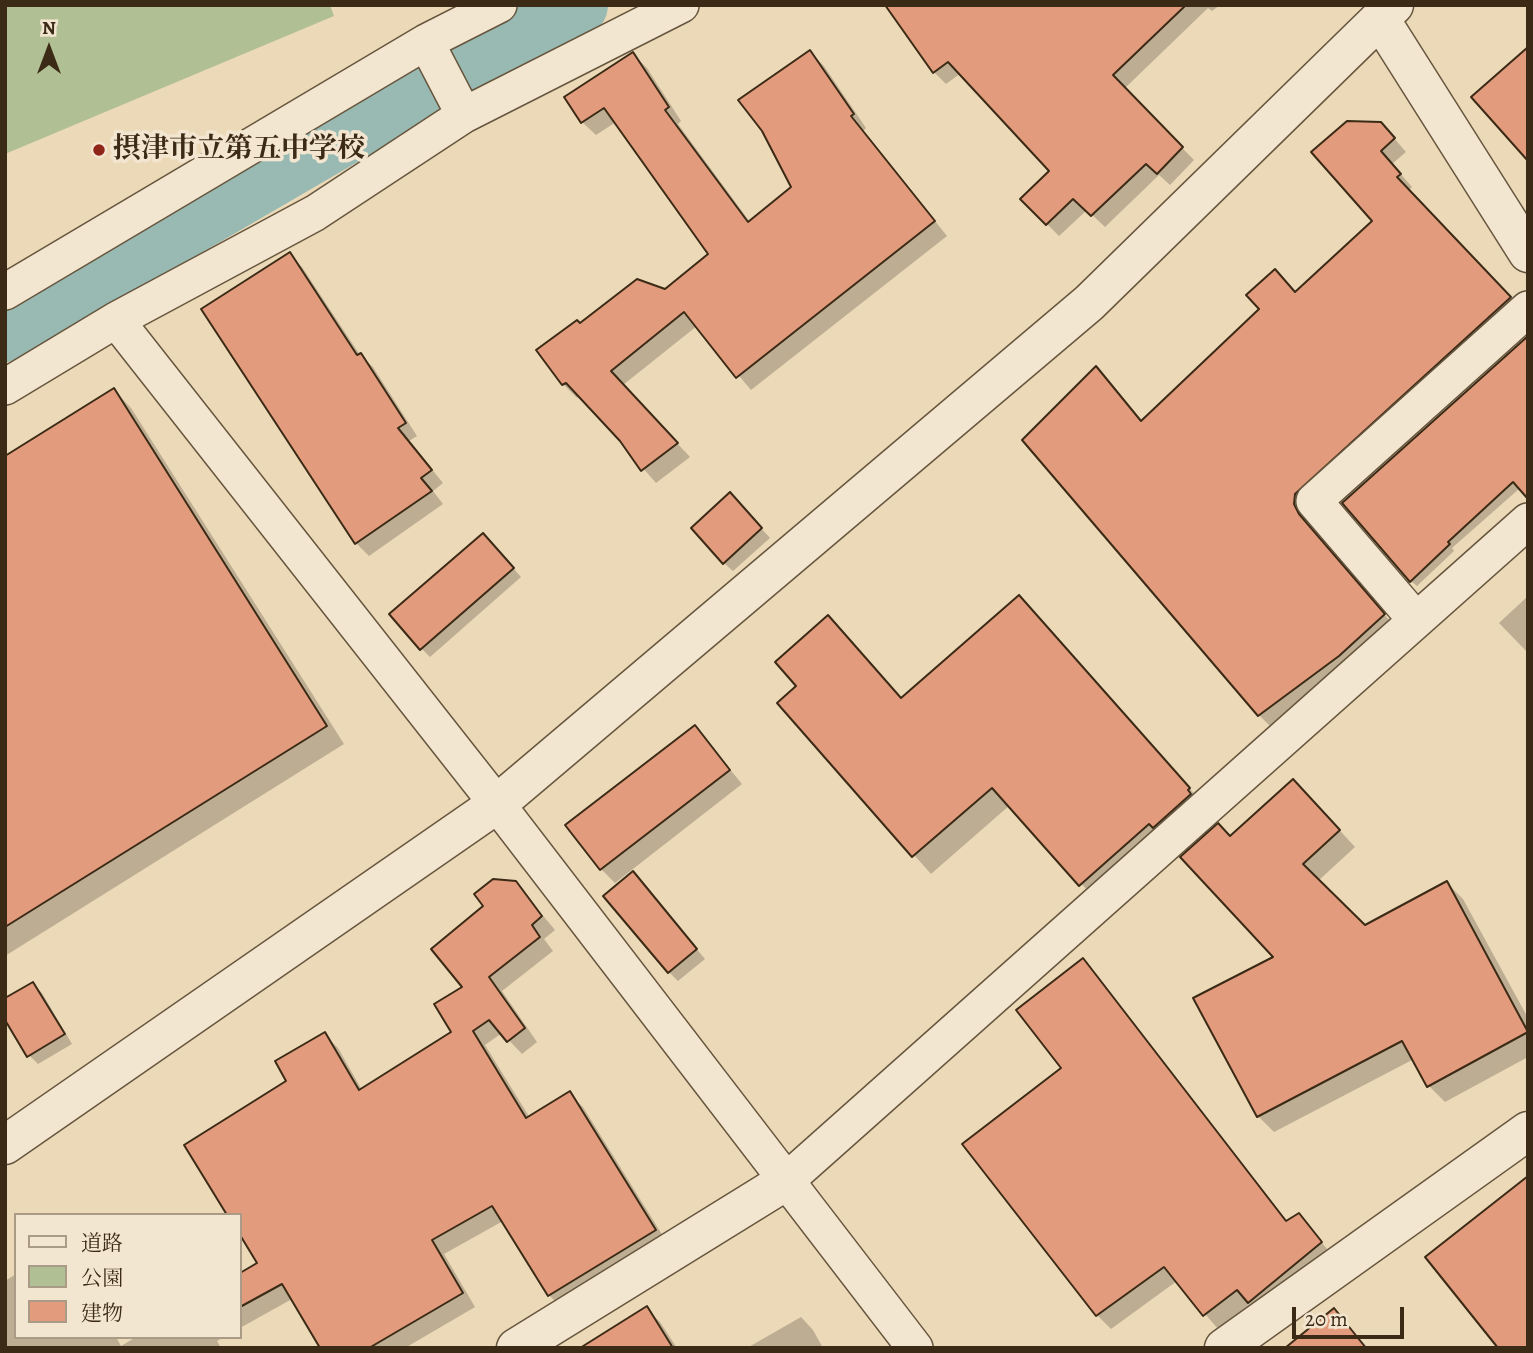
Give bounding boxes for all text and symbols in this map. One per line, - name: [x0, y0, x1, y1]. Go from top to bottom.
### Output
- north arrow: [14, 14, 84, 84]
- text: N: [42, 15, 56, 41]
- place label: 摂津市立第五中学校: [113, 133, 365, 167]
- marker: 摂津市立第五中学校: [91, 142, 107, 158]
- legend: [14, 1213, 242, 1339]
- text: 道路: [81, 1229, 123, 1257]
- text: 公園: [81, 1264, 123, 1292]
- scale bar: [1295, 1294, 1407, 1338]
- text: 建物: [81, 1299, 123, 1327]
- text: 20 m: [1305, 1305, 1348, 1333]

